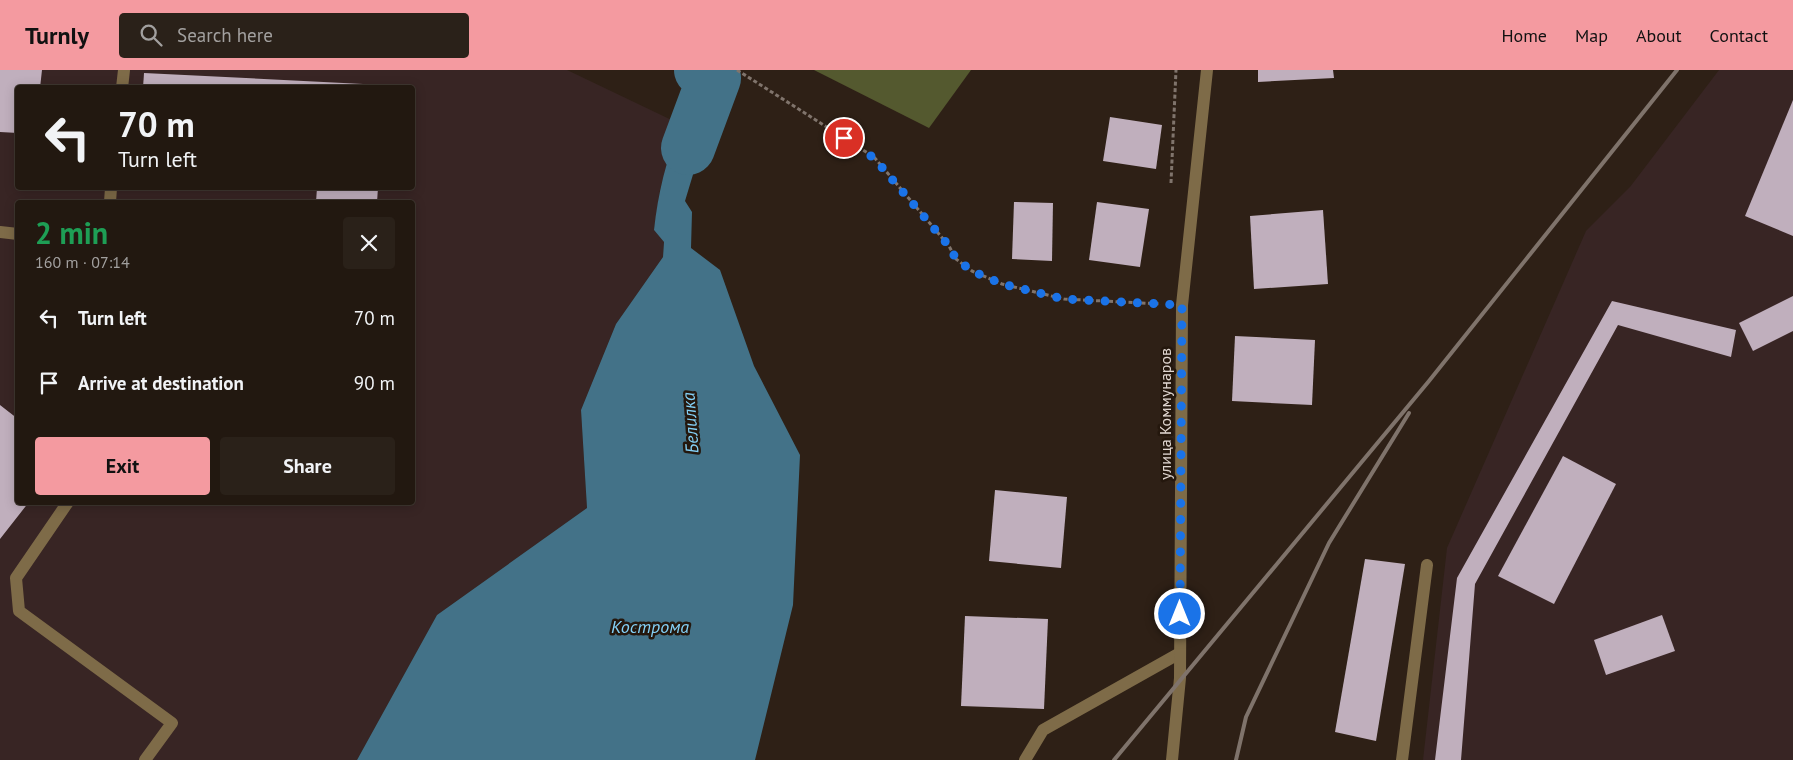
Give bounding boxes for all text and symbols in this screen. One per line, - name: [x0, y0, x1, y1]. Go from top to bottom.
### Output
- search box: [119, 13, 469, 58]
- text: Turnly: [25, 20, 89, 51]
- icon: search: [137, 21, 165, 49]
- text: Search here: [177, 23, 273, 47]
- text: Home: [1501, 24, 1547, 47]
- text: Map: [1575, 24, 1608, 47]
- text: About: [1636, 24, 1682, 47]
- text: Contact: [1710, 24, 1768, 47]
- text: 70 m: [118, 101, 195, 147]
- icon: left: [35, 105, 100, 170]
- pin: [823, 117, 865, 159]
- icon: arrive: [830, 124, 858, 152]
- text: Turn left: [118, 145, 197, 173]
- text: 2 min: [35, 213, 108, 252]
- button: close: [343, 217, 395, 269]
- text: 160 m · 07:14: [35, 252, 130, 272]
- icon: left: [35, 304, 63, 332]
- text: Turn left: [78, 306, 147, 330]
- text: 70 m: [354, 306, 395, 330]
- street label: улица Коммунаров: [1155, 348, 1175, 480]
- icon: arrive: [35, 369, 63, 397]
- text: Arrive at destination: [78, 371, 244, 395]
- text: 90 m: [354, 371, 395, 395]
- water label: Белилка: [676, 392, 704, 454]
- button: Exit: [35, 437, 210, 495]
- button: Share: [220, 437, 395, 495]
- position arrow: [1153, 587, 1205, 639]
- water label: Кострома: [611, 615, 689, 638]

